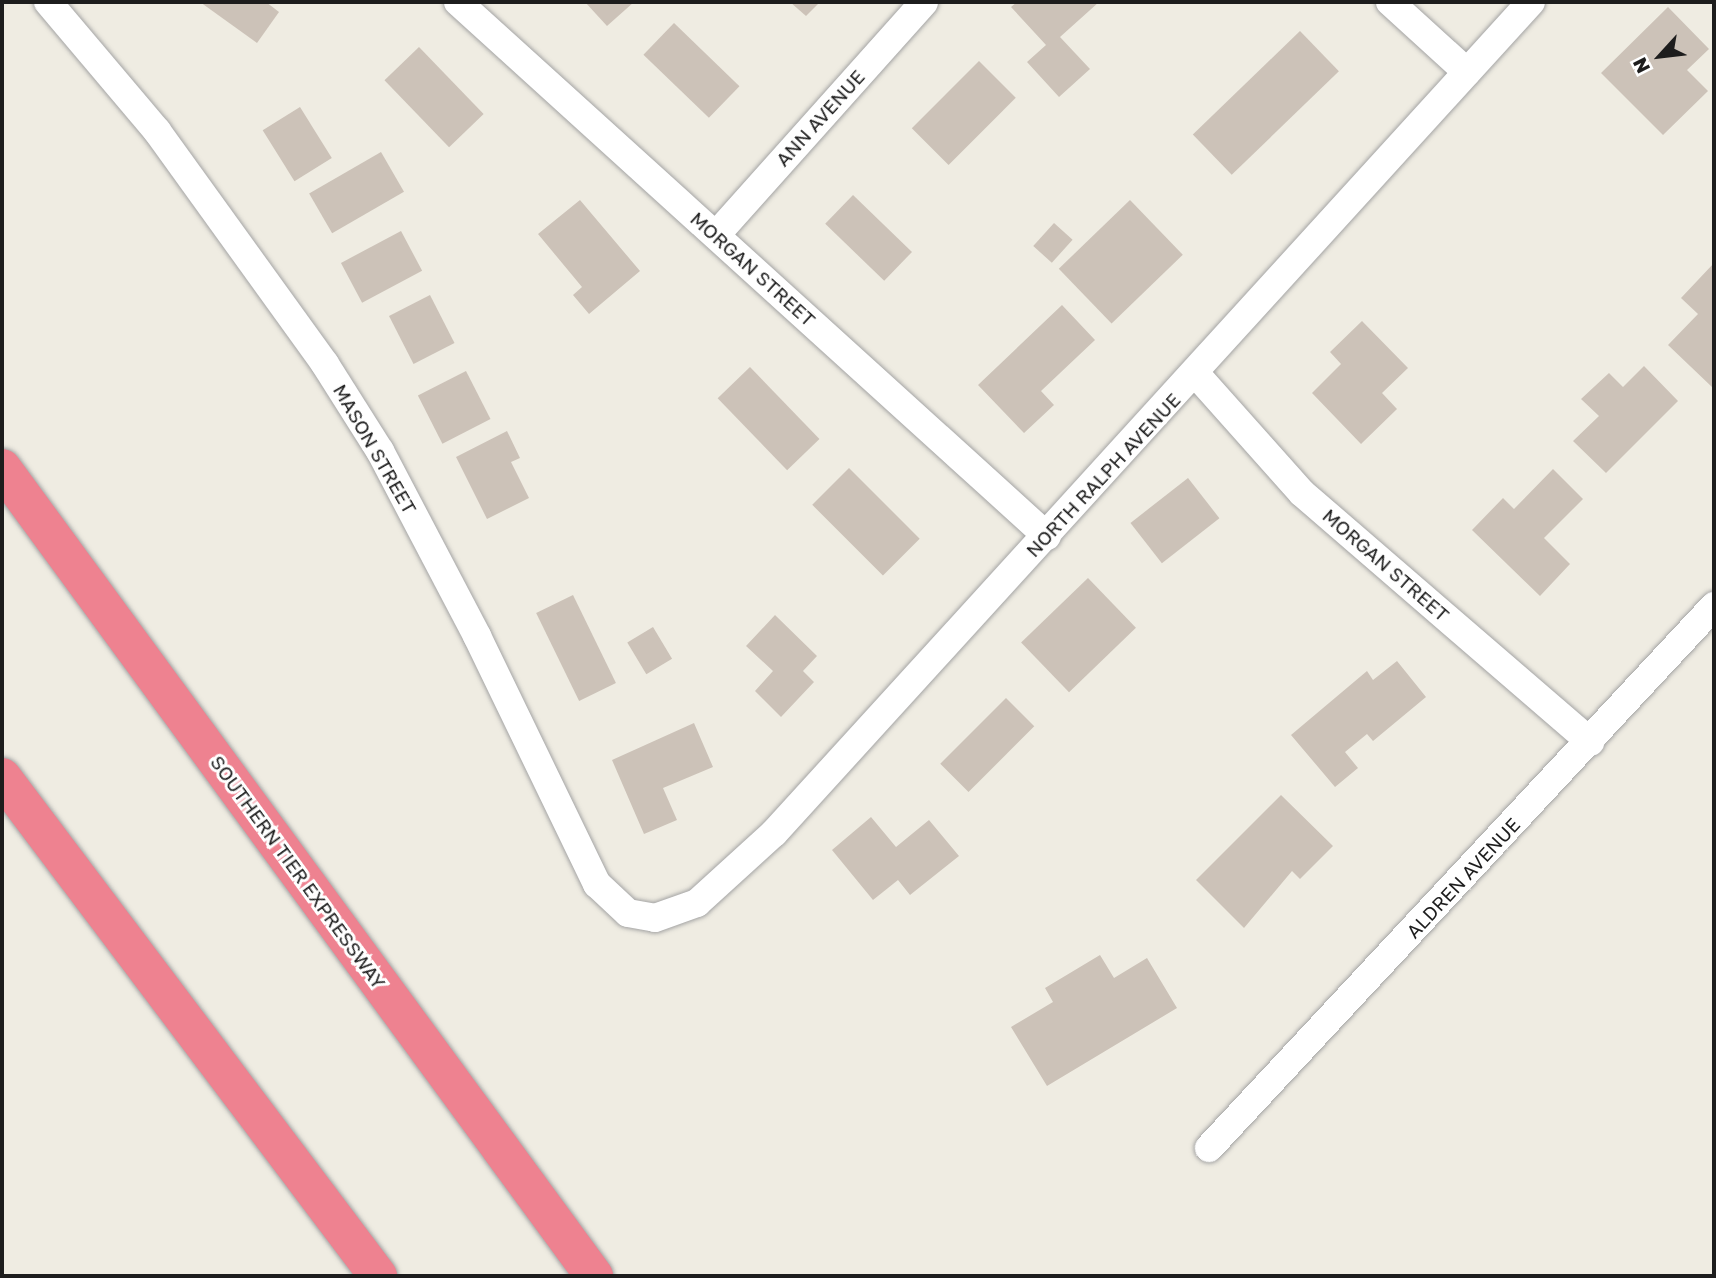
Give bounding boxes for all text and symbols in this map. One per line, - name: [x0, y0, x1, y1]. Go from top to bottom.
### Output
- north arrow: [1625, 21, 1695, 91]
- text: N: [1627, 54, 1654, 77]
- street label: ANN AVENUE: [771, 65, 869, 171]
- street label: MORGAN STREET: [686, 207, 820, 331]
- street label: MASON STREET: [329, 380, 421, 518]
- street label: NORTH RALPH AVENUE: [1021, 388, 1185, 562]
- street label: MORGAN STREET: [1318, 504, 1454, 626]
- street label: SOUTHERN TIER EXPRESSWAY: [206, 751, 390, 993]
- street label: ALDREN AVENUE: [1402, 813, 1524, 943]

